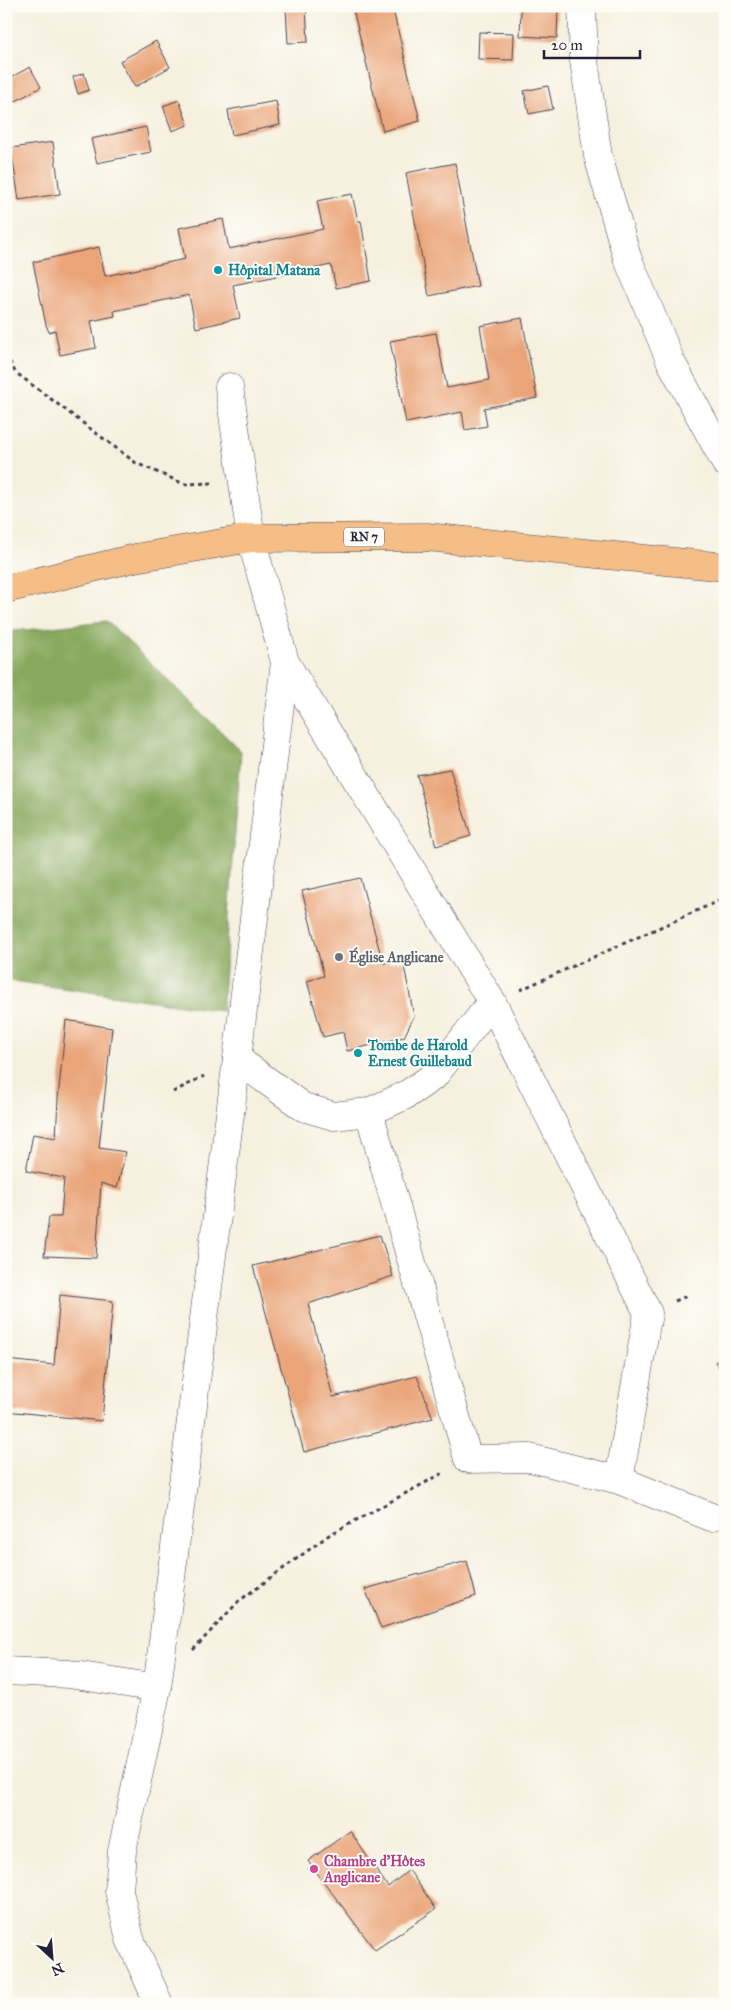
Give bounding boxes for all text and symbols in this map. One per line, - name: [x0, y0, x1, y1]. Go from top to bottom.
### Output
- scale bar: [544, 28, 640, 60]
- text: 20 m: [551, 36, 583, 54]
- place label: Hôpital Matana: [228, 262, 321, 280]
- marker: Hôpital Matana: [212, 264, 224, 276]
- road number: RN 7: [344, 528, 384, 546]
- place label: Église Anglicane: [349, 947, 444, 967]
- marker: Église Anglicane: [333, 951, 345, 963]
- place label: Tombe de Harold Ernest Guillebaud: [367, 1037, 473, 1070]
- marker: Tombe de Harold Ernest Guillebaud: [352, 1047, 364, 1059]
- place label: Chambre d'Hôtes Anglicane: [323, 1853, 425, 1887]
- marker: Chambre d'Hôtes Anglicane: [308, 1863, 320, 1875]
- north arrow: [28, 1932, 78, 1982]
- text: N: [48, 1959, 67, 1980]

